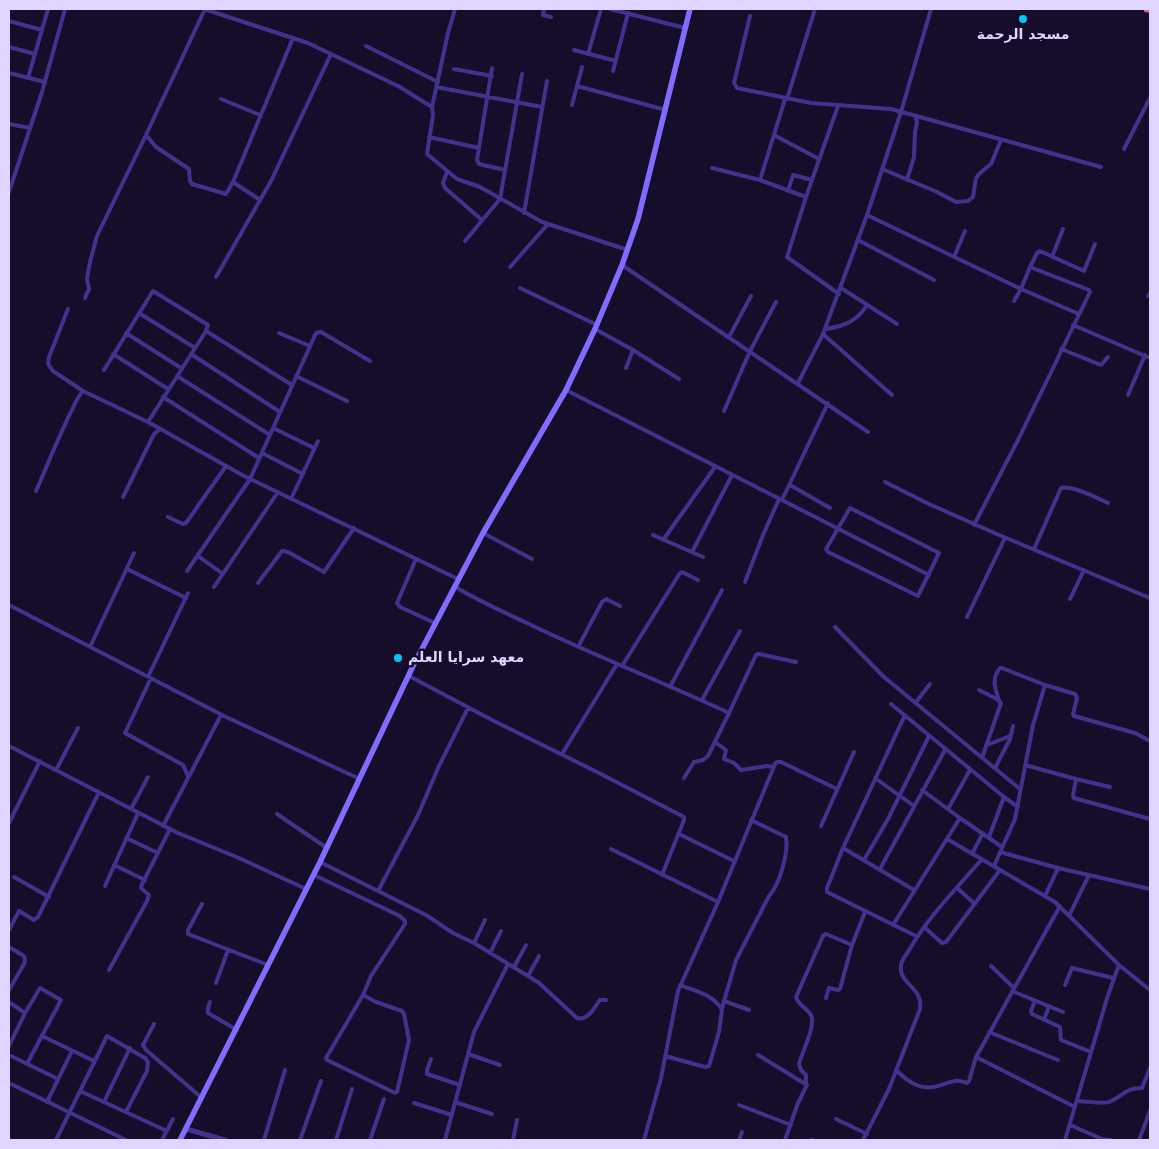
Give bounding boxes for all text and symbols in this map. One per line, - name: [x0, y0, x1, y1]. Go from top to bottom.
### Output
- marker: مسجد الرحمة: [1017, 13, 1029, 25]
- place label: مسجد الرحمة: [977, 27, 1069, 43]
- place label: معهد سرايا العلم: [408, 650, 524, 666]
- marker: معهد سرايا العلم: [392, 652, 404, 664]

